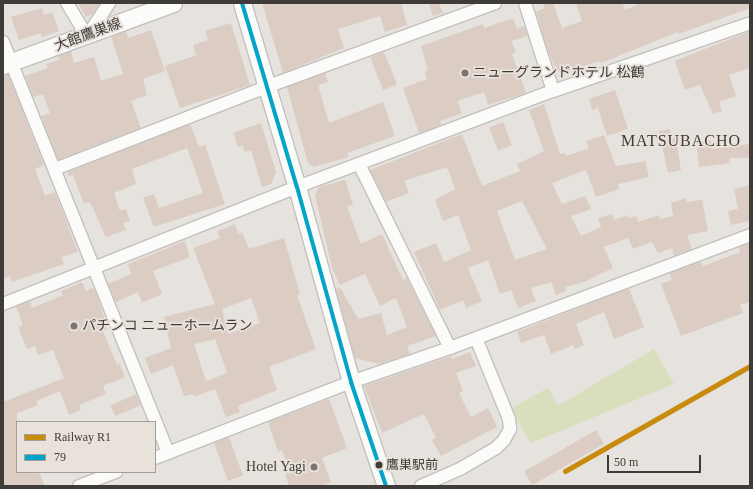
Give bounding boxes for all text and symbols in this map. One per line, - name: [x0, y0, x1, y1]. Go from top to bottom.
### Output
- street label: 大館鷹巣線: [52, 15, 124, 55]
- place label: ニューグランドホテル 松鶴: [473, 65, 644, 81]
- marker: ニューグランドホテル 松鶴: [460, 68, 470, 78]
- district label: MATSUBACHO: [621, 131, 741, 151]
- place label: パチンコ ニューホームラン: [82, 318, 253, 334]
- marker: パチンコ ニューホームラン: [69, 321, 79, 331]
- legend: [16, 421, 156, 473]
- text: Railway R1: [54, 430, 111, 444]
- scale bar: [609, 447, 703, 473]
- text: 79: [54, 450, 66, 464]
- text: 50 m: [614, 455, 638, 469]
- place label: 鷹巣駅前: [386, 457, 438, 473]
- place label: Hotel Yagi: [246, 459, 306, 475]
- marker: 鷹巣駅前: [374, 460, 384, 470]
- marker: Hotel Yagi: [309, 462, 319, 472]

